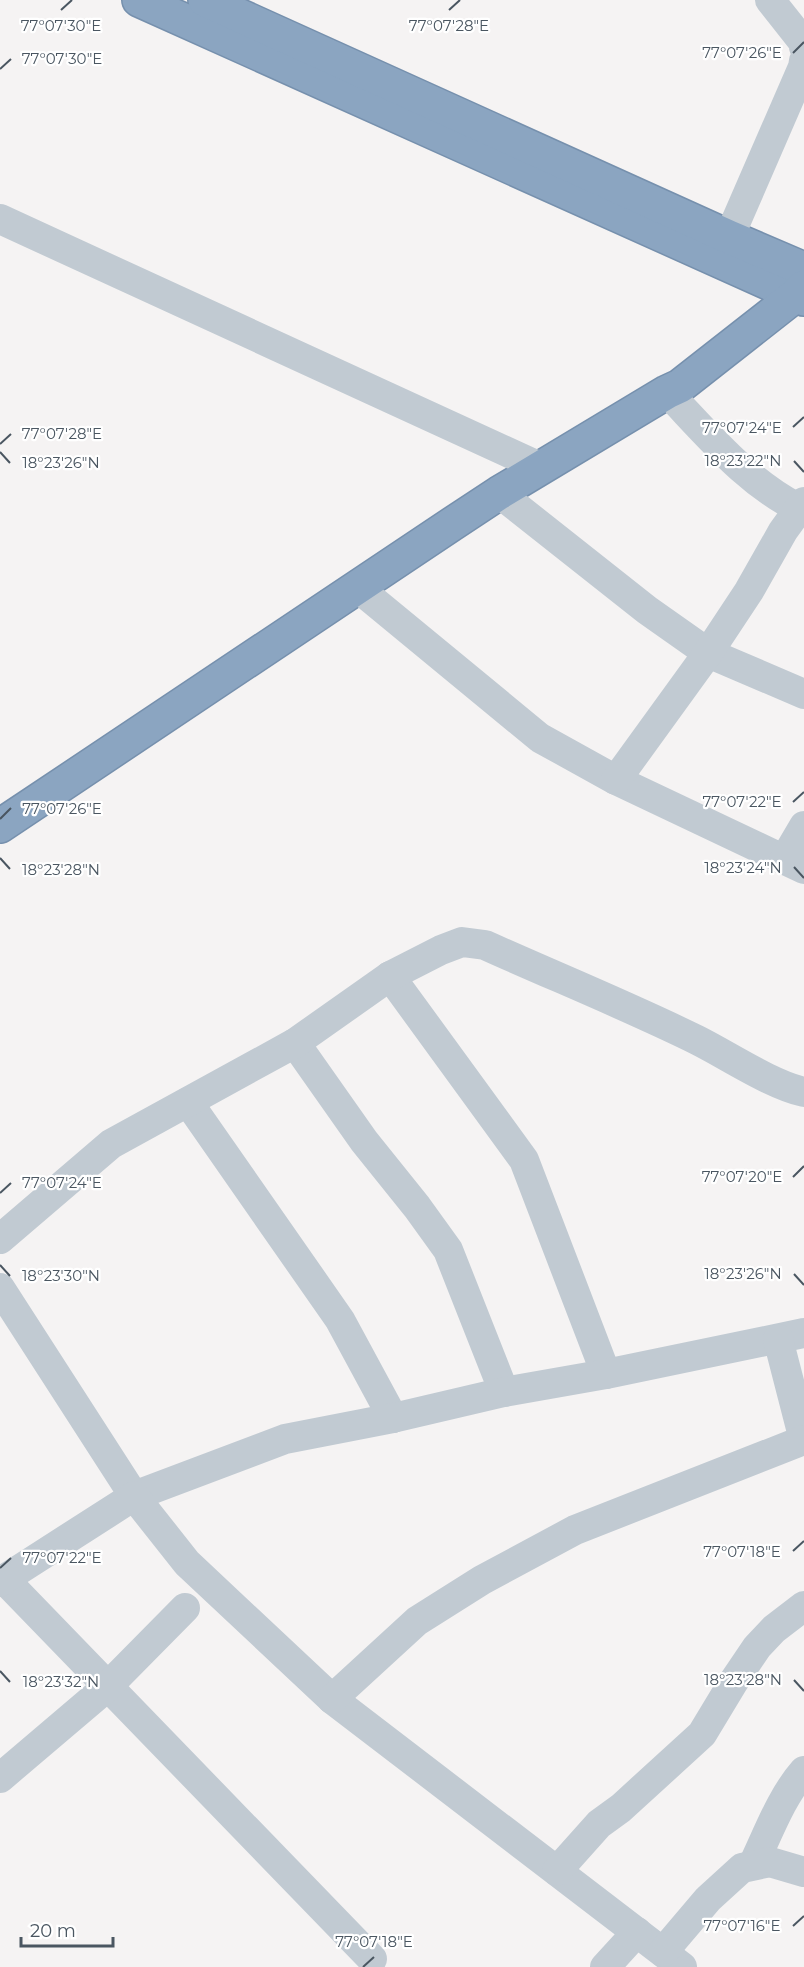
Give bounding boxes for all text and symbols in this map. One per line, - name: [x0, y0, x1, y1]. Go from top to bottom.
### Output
- text: 77°07'30"E: [21, 16, 101, 35]
- text: 77°07'28"E: [409, 16, 489, 35]
- text: 77°07'26"E: [702, 43, 782, 62]
- text: 77°07'30"E: [22, 49, 102, 68]
- text: 77°07'24"E: [702, 418, 782, 437]
- text: 77°07'28"E: [22, 424, 102, 443]
- text: 18°23'22"N: [705, 451, 781, 470]
- text: 18°23'26"N: [22, 453, 100, 472]
- text: 77°07'22"E: [702, 792, 782, 811]
- text: 77°07'26"E: [22, 799, 102, 818]
- text: 18°23'24"N: [704, 858, 782, 877]
- text: 18°23'28"N: [22, 860, 100, 879]
- text: 77°07'20"E: [702, 1167, 782, 1186]
- text: 77°07'24"E: [22, 1173, 102, 1192]
- text: 18°23'26"N: [704, 1264, 782, 1283]
- text: 18°23'30"N: [22, 1266, 100, 1285]
- text: 77°07'18"E: [703, 1542, 781, 1561]
- text: 77°07'22"E: [22, 1548, 102, 1567]
- text: 18°23'28"N: [704, 1670, 782, 1689]
- text: 18°23'32"N: [23, 1672, 99, 1691]
- scale bar: [21, 1910, 112, 1948]
- text: 77°07'16"E: [704, 1916, 780, 1935]
- text: 20 m: [30, 1920, 76, 1942]
- text: 77°07'18"E: [335, 1932, 413, 1951]

